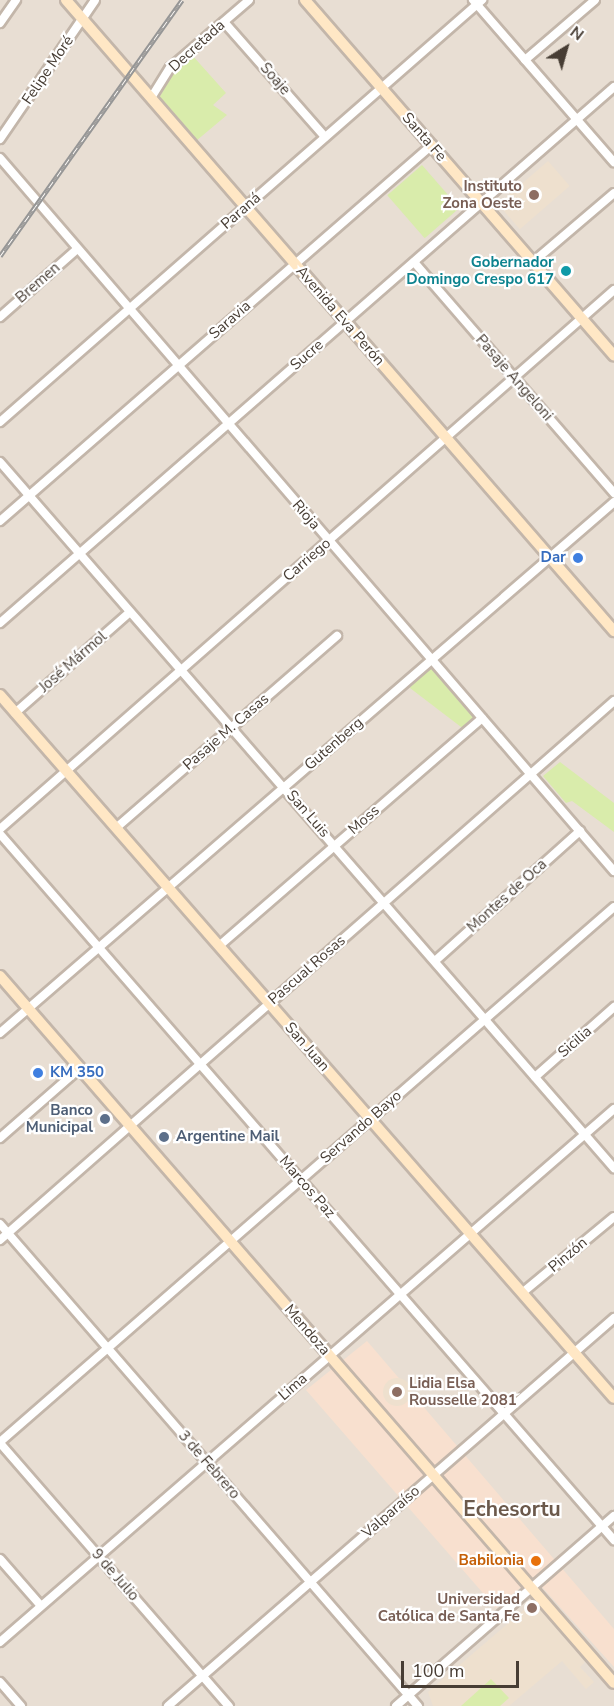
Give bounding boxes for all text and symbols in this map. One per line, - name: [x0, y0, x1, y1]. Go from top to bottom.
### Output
- street label: Decretada: [165, 16, 229, 76]
- north arrow: [536, 18, 596, 78]
- text: N: [565, 21, 588, 46]
- street label: Felipe Moré: [18, 32, 78, 108]
- street label: Soaje: [256, 59, 294, 99]
- street label: Santa Fe: [398, 109, 450, 165]
- place label: Instituto Zona Oeste: [443, 177, 522, 212]
- marker: Instituto Zona Oeste: [527, 188, 541, 202]
- street label: Paraná: [217, 189, 265, 233]
- place label: Gobernador Domingo Crespo 617: [406, 253, 554, 288]
- street label: Bremen: [12, 259, 64, 307]
- street label: Avenida Eva Perón: [292, 263, 388, 369]
- marker: Gobernador Domingo Crespo 617: [559, 264, 573, 278]
- street label: Saravia: [205, 297, 255, 343]
- street label: Pasaje Angeloni: [472, 331, 556, 425]
- street label: Sucre: [287, 336, 327, 374]
- street label: Rioja: [288, 497, 324, 533]
- street label: Carriego: [280, 534, 334, 586]
- place label: Dar: [540, 549, 566, 567]
- marker: Dar: [571, 551, 585, 565]
- street label: José Mármol: [35, 628, 111, 696]
- street label: Pasaje M. Casas: [179, 690, 273, 774]
- street label: Gutenberg: [301, 714, 367, 774]
- street label: San Luis: [283, 787, 333, 841]
- street label: Moss: [345, 802, 383, 838]
- street label: Montes de Oca: [464, 856, 550, 936]
- street label: Pascual Rosas: [265, 932, 349, 1008]
- street label: San Juan: [281, 1019, 333, 1075]
- street label: Sicilia: [554, 1022, 596, 1062]
- place label: KM 350: [50, 1064, 104, 1082]
- marker: KM 350: [31, 1066, 45, 1080]
- street label: Servando Bayo: [317, 1087, 405, 1167]
- place label: Banco Municipal: [26, 1101, 93, 1136]
- marker: Banco Municipal: [98, 1112, 112, 1126]
- place label: Argentine Mail: [176, 1128, 279, 1146]
- marker: Argentine Mail: [157, 1130, 171, 1144]
- street label: Marcos Paz: [275, 1152, 339, 1222]
- street label: Pinzón: [545, 1234, 591, 1276]
- street label: Mendoza: [280, 1301, 334, 1359]
- street label: Lima: [275, 1370, 311, 1404]
- place label: Lidia Elsa Rousselle 2081: [409, 1374, 517, 1409]
- marker: Lidia Elsa Rousselle 2081: [390, 1385, 404, 1399]
- street label: 3 de Febrero: [174, 1427, 244, 1503]
- street label: Valparaíso: [358, 1482, 424, 1542]
- district label: Echesortu: [463, 1496, 561, 1522]
- street label: 9 de Julio: [88, 1545, 142, 1605]
- place label: Babilonia: [458, 1552, 524, 1570]
- marker: Babilonia: [529, 1554, 543, 1568]
- place label: Universidad Católica de Santa Fe: [378, 1590, 520, 1625]
- marker: Universidad Católica de Santa Fe: [525, 1601, 539, 1615]
- scale bar: [404, 1649, 522, 1687]
- text: 100 m: [412, 1659, 464, 1683]

